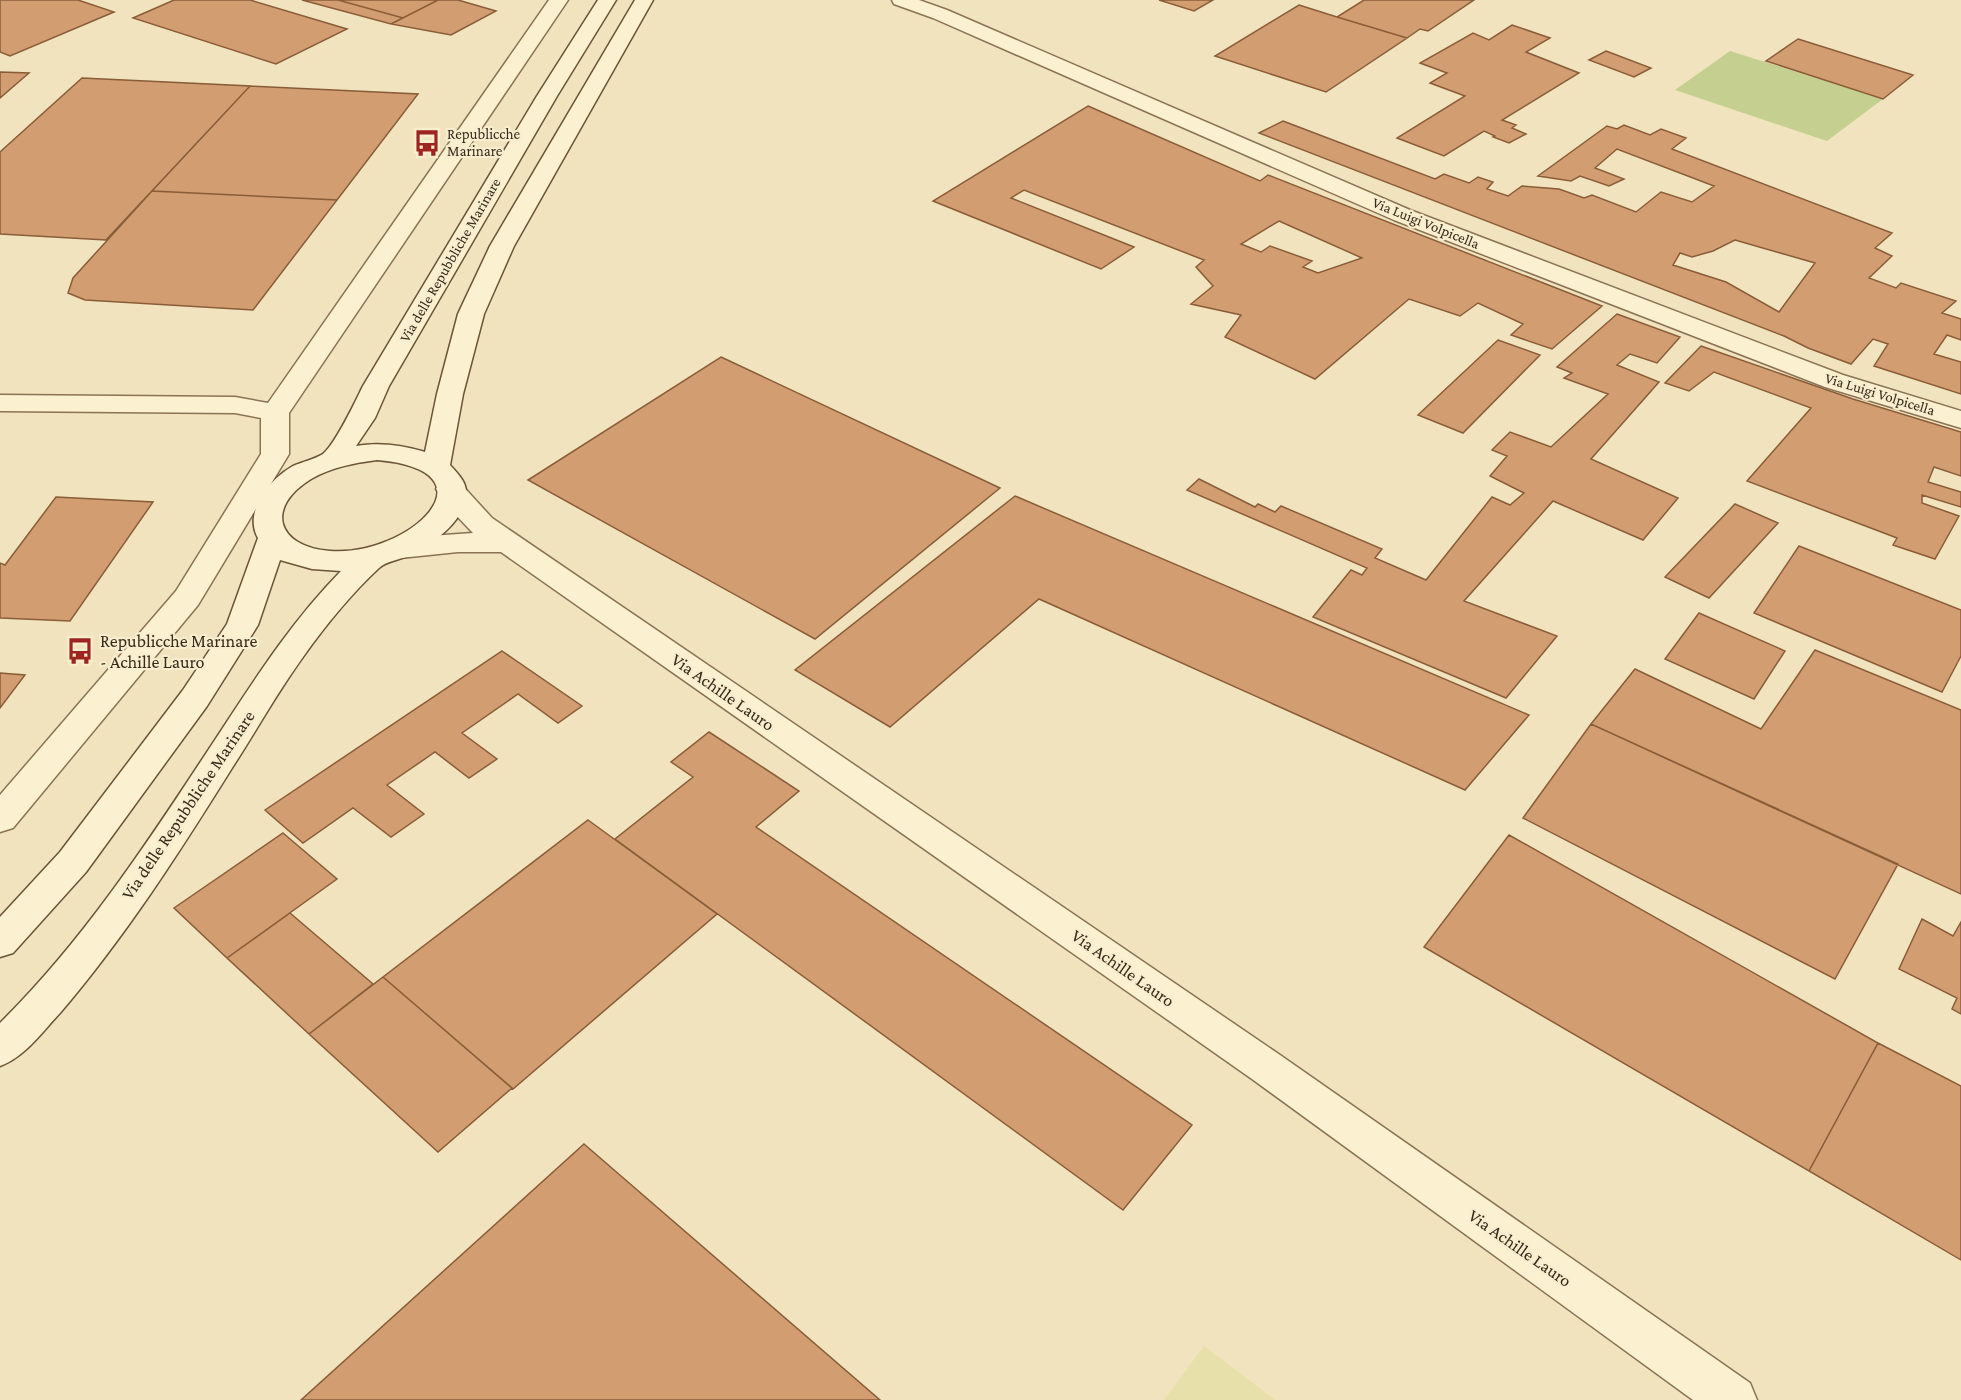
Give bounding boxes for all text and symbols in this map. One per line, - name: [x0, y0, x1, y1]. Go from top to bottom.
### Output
- place label: Republicche Marinare: [447, 126, 520, 159]
- bus stop icon: Republicche Marinare: [412, 128, 442, 158]
- street label: Via delle Repubbliche Marinare: [396, 175, 505, 345]
- street label: Via Luigi Volpicella: [1370, 194, 1482, 253]
- street label: Via Luigi Volpicella: [1823, 370, 1937, 419]
- place label: Republicche Marinare - Achille Lauro: [100, 631, 257, 672]
- bus stop icon: Republicche Marinare - Achille Lauro: [65, 636, 95, 666]
- street label: Via Achille Lauro: [668, 649, 778, 735]
- street label: Via delle Repubbliche Marinare: [117, 707, 259, 903]
- street label: Via Achille Lauro: [1068, 925, 1178, 1011]
- street label: Via Achille Lauro: [1465, 1205, 1575, 1291]

